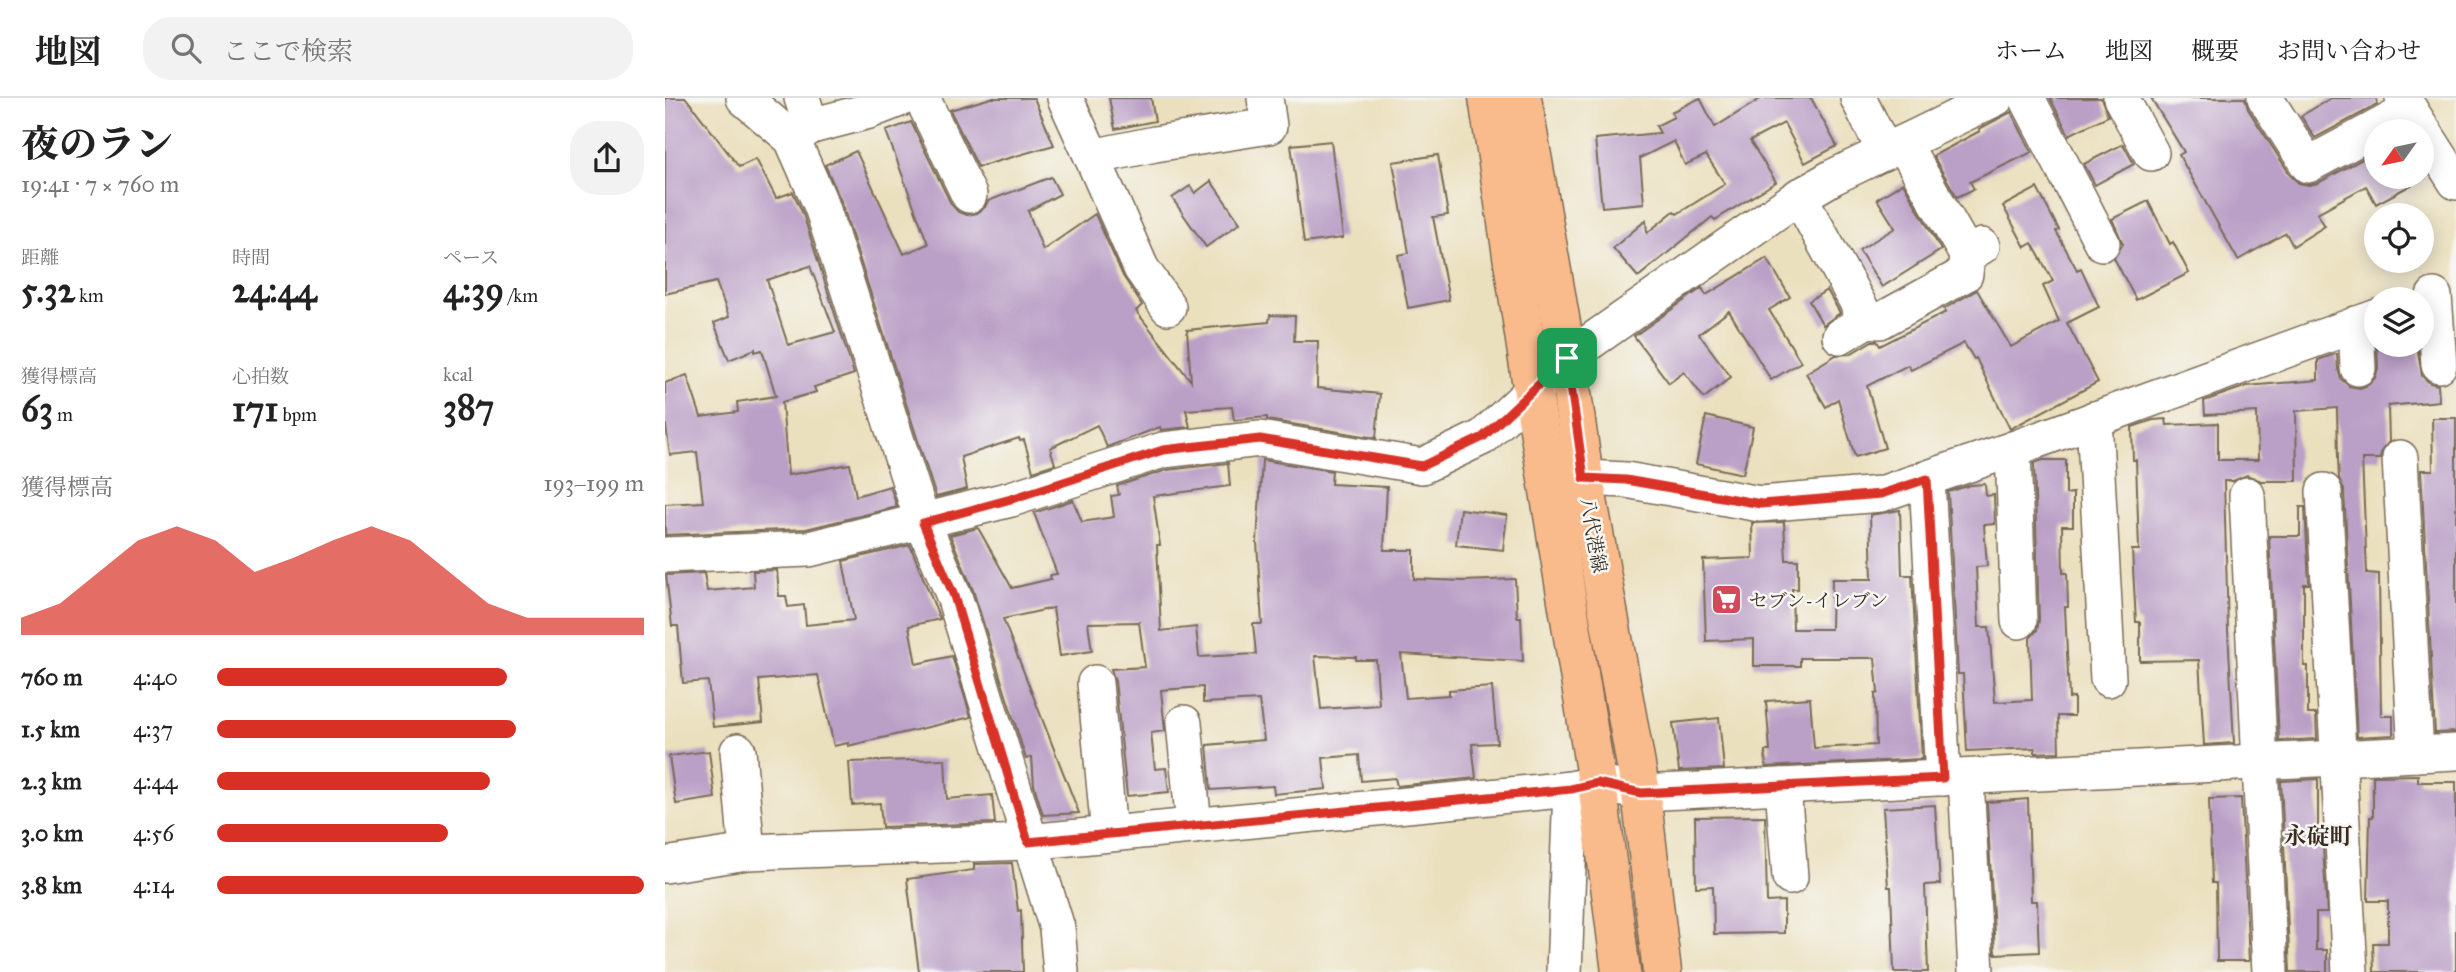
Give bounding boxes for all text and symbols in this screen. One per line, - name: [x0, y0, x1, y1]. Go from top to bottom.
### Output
- search box: [143, 17, 633, 80]
- icon: search: [167, 29, 205, 67]
- text: 地図: [35, 32, 101, 72]
- text: ここで検索: [223, 35, 353, 67]
- text: ホーム: [1995, 36, 2067, 66]
- text: 地図: [2105, 36, 2153, 66]
- text: 概要: [2191, 36, 2239, 66]
- text: お問い合わせ: [2277, 36, 2421, 66]
- north arrow: [2364, 119, 2434, 189]
- map controls: [2364, 119, 2434, 357]
- text: 夜のラン: [21, 121, 173, 167]
- button: share: [570, 121, 644, 195]
- text: 19:41 · 7 × 760 m: [21, 170, 179, 198]
- button: locate: [2364, 203, 2434, 273]
- text: 距離: [21, 246, 59, 269]
- text: 時間: [232, 246, 270, 269]
- text: ペース: [443, 246, 499, 269]
- text: 5.32: [21, 269, 75, 312]
- text: 24:44: [232, 269, 317, 312]
- text: 4:39: [443, 269, 504, 312]
- text: km: [75, 284, 104, 307]
- text: /km: [504, 284, 538, 307]
- button: layers: [2364, 287, 2434, 357]
- pin: [1537, 328, 1597, 388]
- icon: arrive: [1548, 339, 1586, 377]
- text: kcal: [443, 363, 473, 386]
- text: 獲得標高: [21, 365, 97, 388]
- text: 心拍数: [232, 365, 289, 388]
- text: 387: [443, 386, 494, 429]
- text: 63: [21, 388, 53, 431]
- text: 171: [232, 388, 278, 431]
- text: m: [53, 403, 73, 426]
- text: bpm: [278, 403, 317, 426]
- text: 193–199 m: [544, 469, 644, 497]
- text: 獲得標高: [21, 473, 113, 501]
- street label: 八代港線: [1576, 496, 1611, 575]
- supermarket icon: セブン-イレブン: [1709, 583, 1743, 617]
- place label: セブン-イレブン: [1749, 589, 1888, 612]
- text: 760 m: [21, 663, 83, 691]
- text: 4:40: [133, 663, 178, 691]
- text: 1.5 km: [21, 715, 80, 743]
- text: 4:37: [133, 715, 173, 743]
- text: 2.3 km: [21, 767, 82, 795]
- text: 4:44: [133, 767, 177, 795]
- text: 3.0 km: [21, 819, 83, 847]
- text: 4:56: [133, 819, 174, 847]
- district label: 永碇町: [2284, 822, 2353, 850]
- text: 3.8 km: [21, 871, 82, 899]
- text: 4:14: [133, 871, 174, 899]

